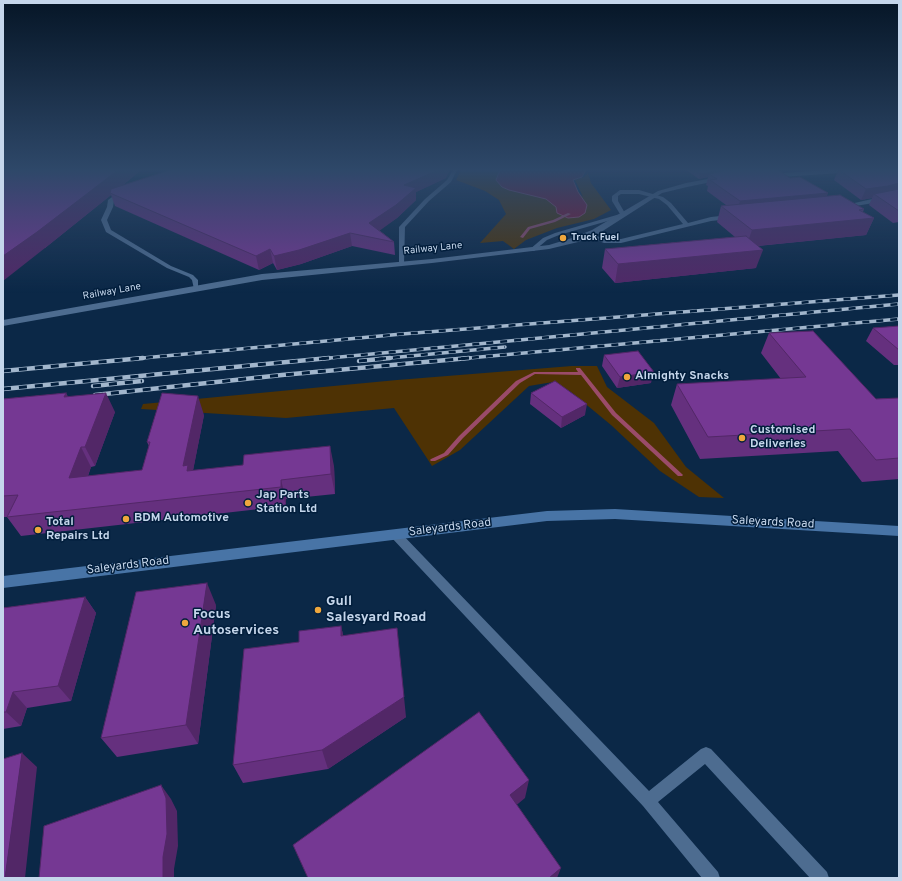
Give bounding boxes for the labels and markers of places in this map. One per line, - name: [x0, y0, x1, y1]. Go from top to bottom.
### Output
- place label: Truck Fuel: [571, 232, 619, 244]
- marker: Truck Fuel: [558, 233, 568, 243]
- place label: Almighty Snacks: [635, 370, 729, 384]
- marker: Almighty Snacks: [622, 372, 632, 382]
- place label: Customised Deliveries: [750, 424, 815, 452]
- marker: Customised Deliveries: [737, 433, 747, 443]
- place label: Jap Parts Station Ltd: [256, 489, 317, 517]
- marker: Jap Parts Station Ltd: [243, 498, 253, 508]
- place label: BDM Automotive: [134, 512, 229, 526]
- marker: BDM Automotive: [121, 514, 131, 524]
- place label: Total Repairs Ltd: [46, 516, 110, 544]
- marker: Total Repairs Ltd: [33, 525, 43, 535]
- place label: Gull Salesyard Road: [326, 594, 426, 626]
- marker: Gull Salesyard Road: [313, 605, 323, 615]
- place label: Focus Autoservices: [193, 607, 279, 640]
- marker: Focus Autoservices: [180, 618, 190, 628]

